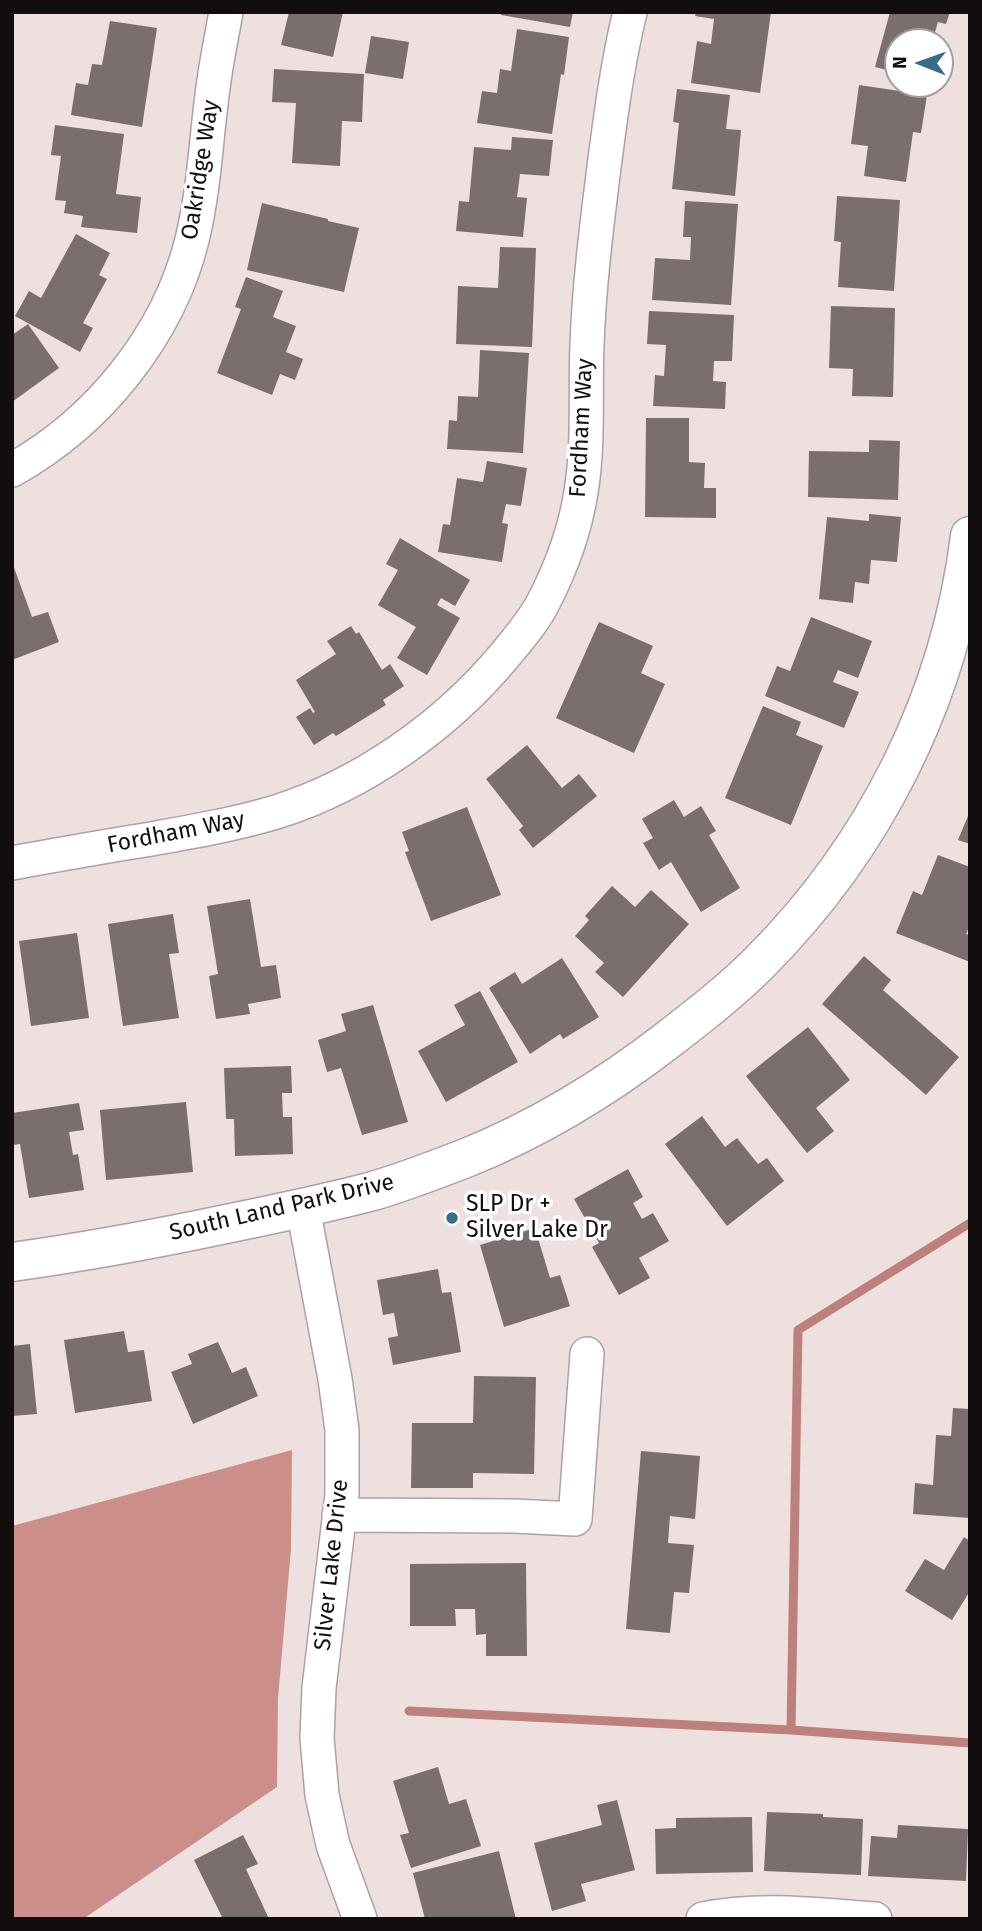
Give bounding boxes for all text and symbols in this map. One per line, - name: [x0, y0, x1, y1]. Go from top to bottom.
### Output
- north arrow: [884, 28, 954, 98]
- text: N: [888, 56, 911, 69]
- street label: Oakridge Way: [176, 98, 226, 242]
- street label: Fordham Way: [565, 358, 599, 498]
- street label: Fordham Way: [105, 806, 247, 860]
- street label: South Land Park Drive: [167, 1169, 397, 1247]
- place label: SLP Dr + Silver Lake Dr: [466, 1191, 608, 1245]
- marker: SLP Dr + Silver Lake Dr: [444, 1210, 460, 1226]
- street label: Silver Lake Drive: [309, 1478, 355, 1652]

